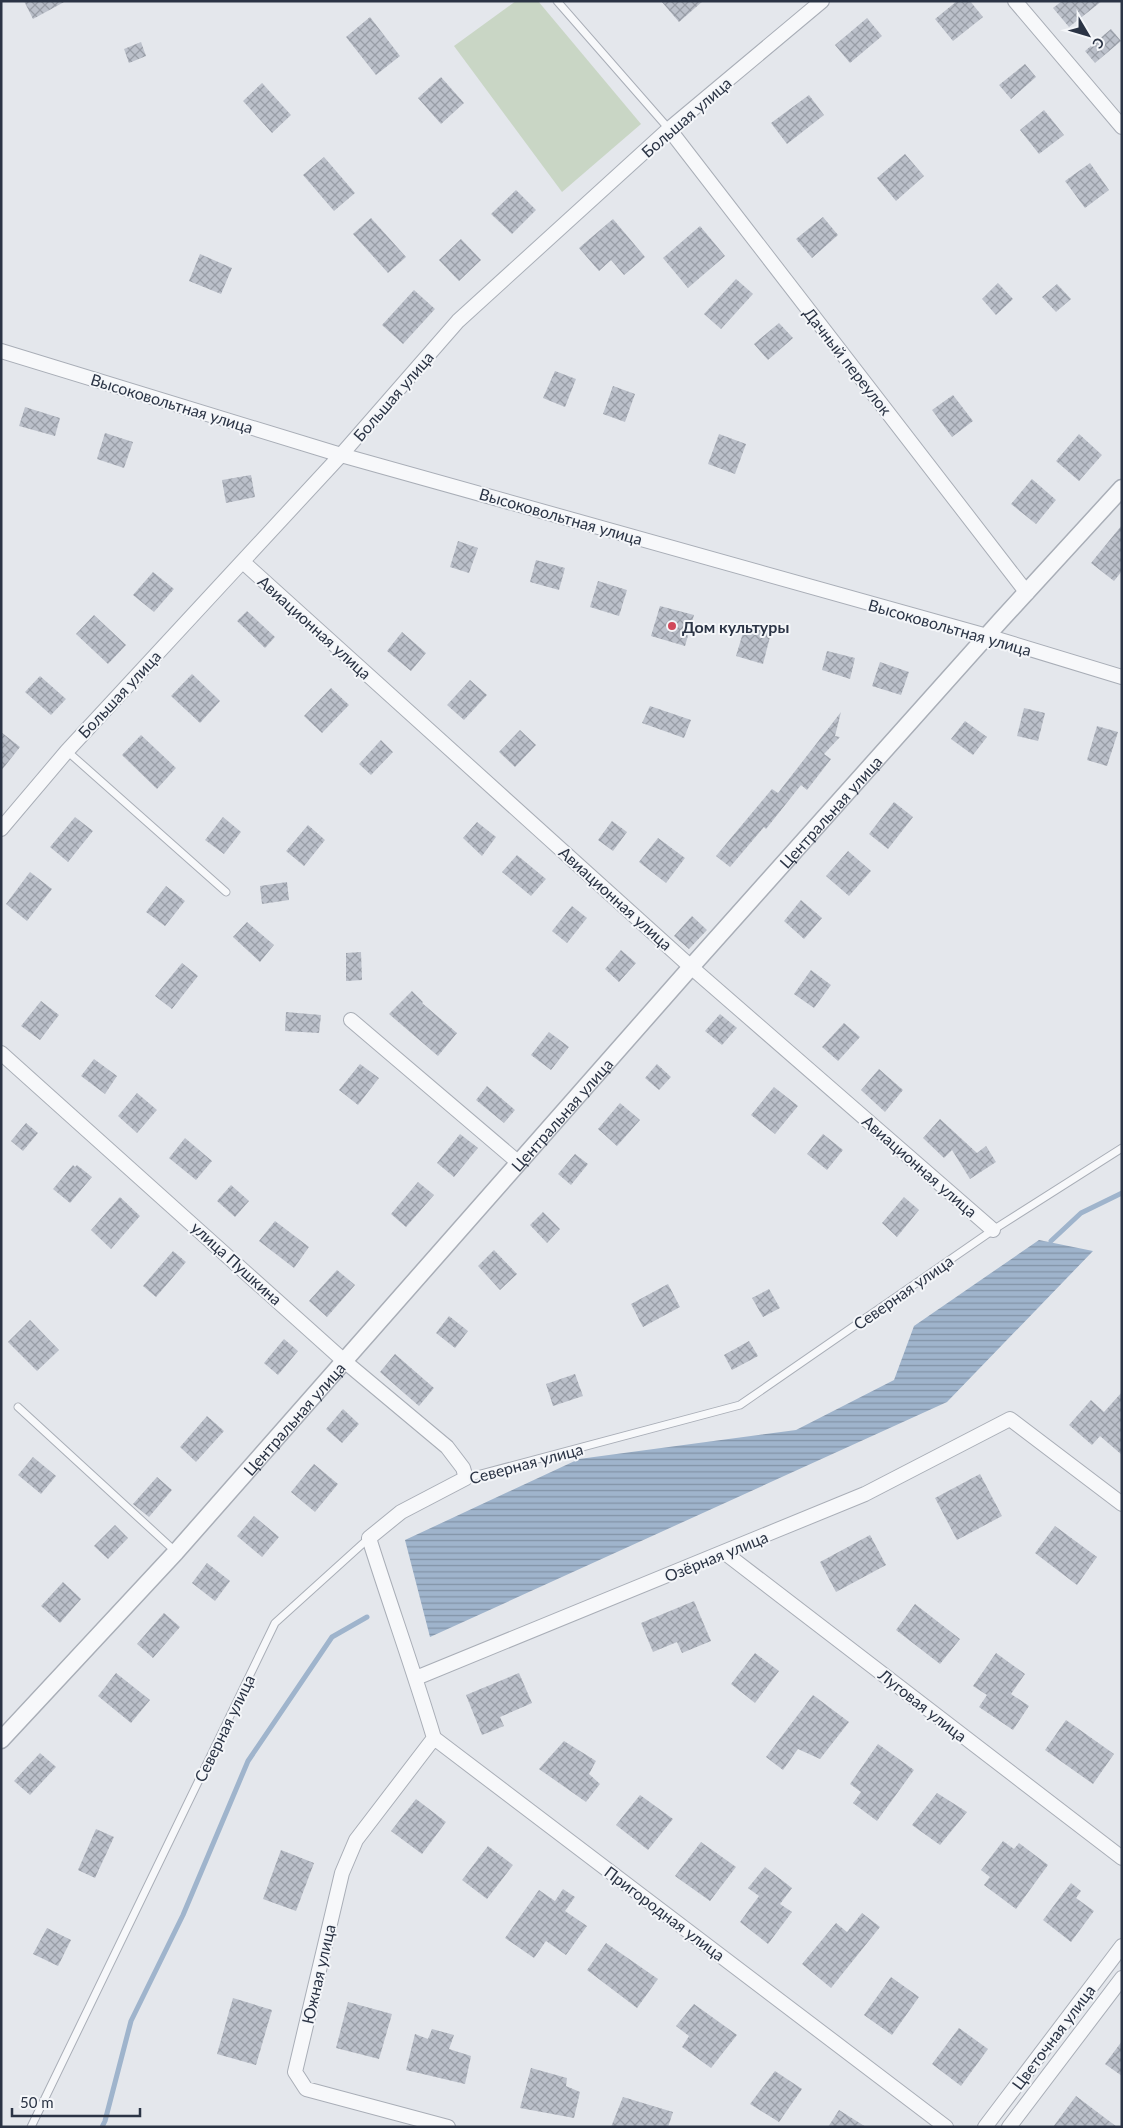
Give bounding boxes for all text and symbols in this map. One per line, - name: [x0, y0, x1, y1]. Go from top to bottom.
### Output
- north arrow: [1063, 10, 1113, 60]
- text: С: [1089, 34, 1108, 53]
- street label: Большая улица: [637, 73, 735, 161]
- street label: Дачный переулок: [800, 303, 896, 419]
- street label: Большая улица: [349, 347, 437, 445]
- street label: Высоковольтная улица: [89, 369, 255, 437]
- street label: Высоковольтная улица: [477, 484, 645, 548]
- street label: Авиационная улица: [255, 571, 375, 683]
- street label: Высоковольтная улица: [866, 595, 1034, 659]
- place label: Дом культуры: [682, 617, 789, 636]
- marker: Дом культуры: [666, 620, 678, 632]
- street label: Большая улица: [74, 646, 164, 742]
- street label: Центральная улица: [775, 751, 885, 871]
- street label: Авиационная улица: [556, 842, 676, 954]
- street label: Центральная улица: [507, 1054, 616, 1175]
- street label: Авиационная улица: [859, 1111, 981, 1221]
- street label: улица Пушкина: [188, 1217, 286, 1309]
- street label: Северная улица: [850, 1251, 956, 1333]
- street label: Центральная улица: [239, 1358, 349, 1479]
- street label: Северная улица: [467, 1439, 585, 1487]
- street label: Озёрная улица: [662, 1527, 770, 1585]
- street label: Луговая улица: [874, 1664, 971, 1745]
- street label: Северная улица: [190, 1671, 258, 1785]
- street label: Пригородная улица: [601, 1862, 729, 1964]
- street label: Южная улица: [297, 1922, 339, 2026]
- street label: Цветочная улица: [1007, 1981, 1099, 2093]
- scale bar: [12, 2086, 140, 2118]
- text: 50 m: [20, 2093, 54, 2111]

